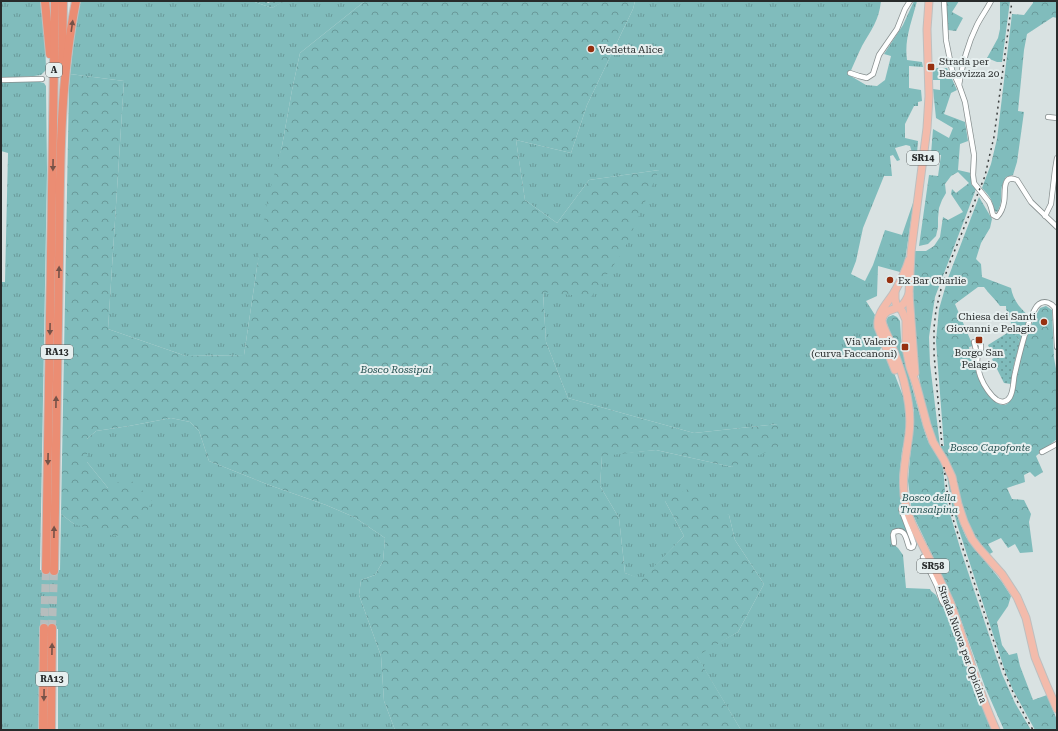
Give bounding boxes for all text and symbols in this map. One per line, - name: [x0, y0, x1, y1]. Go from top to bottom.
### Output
- one-way arrow: [69, 19, 75, 32]
- marker: Vedetta Alice: [586, 44, 596, 54]
- place label: Vedetta Alice: [599, 44, 663, 55]
- place label: Strada per Basovizza 20: [939, 56, 1000, 79]
- marker: Strada per Basovizza 20: [926, 62, 936, 72]
- road number: A: [46, 63, 62, 77]
- road number: SR14: [907, 151, 939, 165]
- one-way arrow: [50, 159, 56, 172]
- one-way arrow: [55, 266, 62, 278]
- marker: Ex Bar Charlie: [885, 275, 895, 285]
- place label: Ex Bar Charlie: [898, 275, 967, 286]
- place label: Chiesa dei Santi Giovanni e Pelagio: [946, 311, 1036, 334]
- marker: Chiesa dei Santi Giovanni e Pelagio: [1039, 317, 1049, 327]
- one-way arrow: [47, 323, 53, 336]
- marker: Borgo San Pelagio: [974, 335, 984, 345]
- place label: Via Valerio (curva Faccanoni): [811, 336, 897, 359]
- marker: Via Valerio (curva Faccanoni): [900, 342, 910, 352]
- road number: RA13: [41, 345, 73, 359]
- place label: Borgo San Pelagio: [954, 347, 1004, 370]
- park label: Bosco Rossipal: [359, 364, 432, 375]
- one-way arrow: [53, 396, 60, 408]
- park label: Bosco Capofonte: [949, 442, 1030, 453]
- one-way arrow: [45, 453, 51, 466]
- park label: Bosco della Transalpina: [900, 492, 958, 515]
- one-way arrow: [51, 525, 57, 538]
- road number: SR58: [917, 559, 949, 573]
- street label: Strada Nuova per Opicina: [936, 584, 989, 705]
- one-way arrow: [49, 642, 55, 655]
- road number: RA13: [36, 672, 68, 686]
- one-way arrow: [41, 689, 47, 702]

